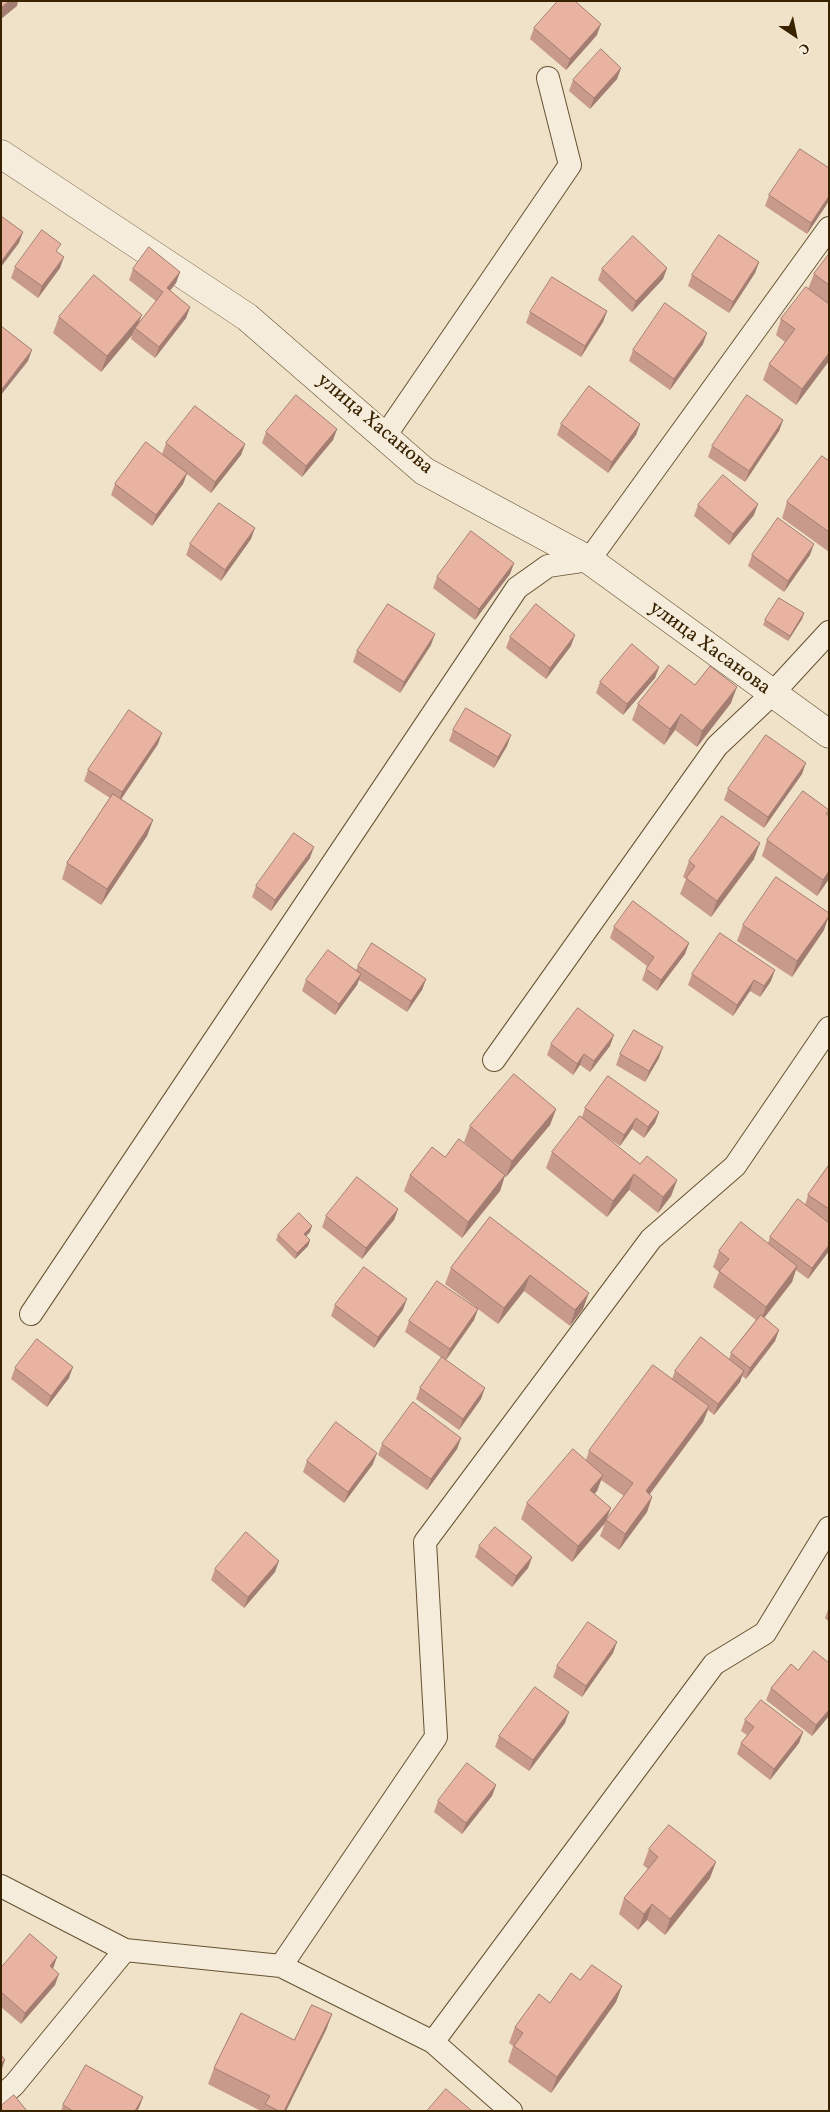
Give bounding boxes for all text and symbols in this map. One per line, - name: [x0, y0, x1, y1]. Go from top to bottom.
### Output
- north arrow: [770, 10, 820, 60]
- text: С: [795, 37, 813, 58]
- street label: улица Хасанова: [311, 369, 437, 481]
- street label: улица Хасанова: [643, 597, 775, 701]

